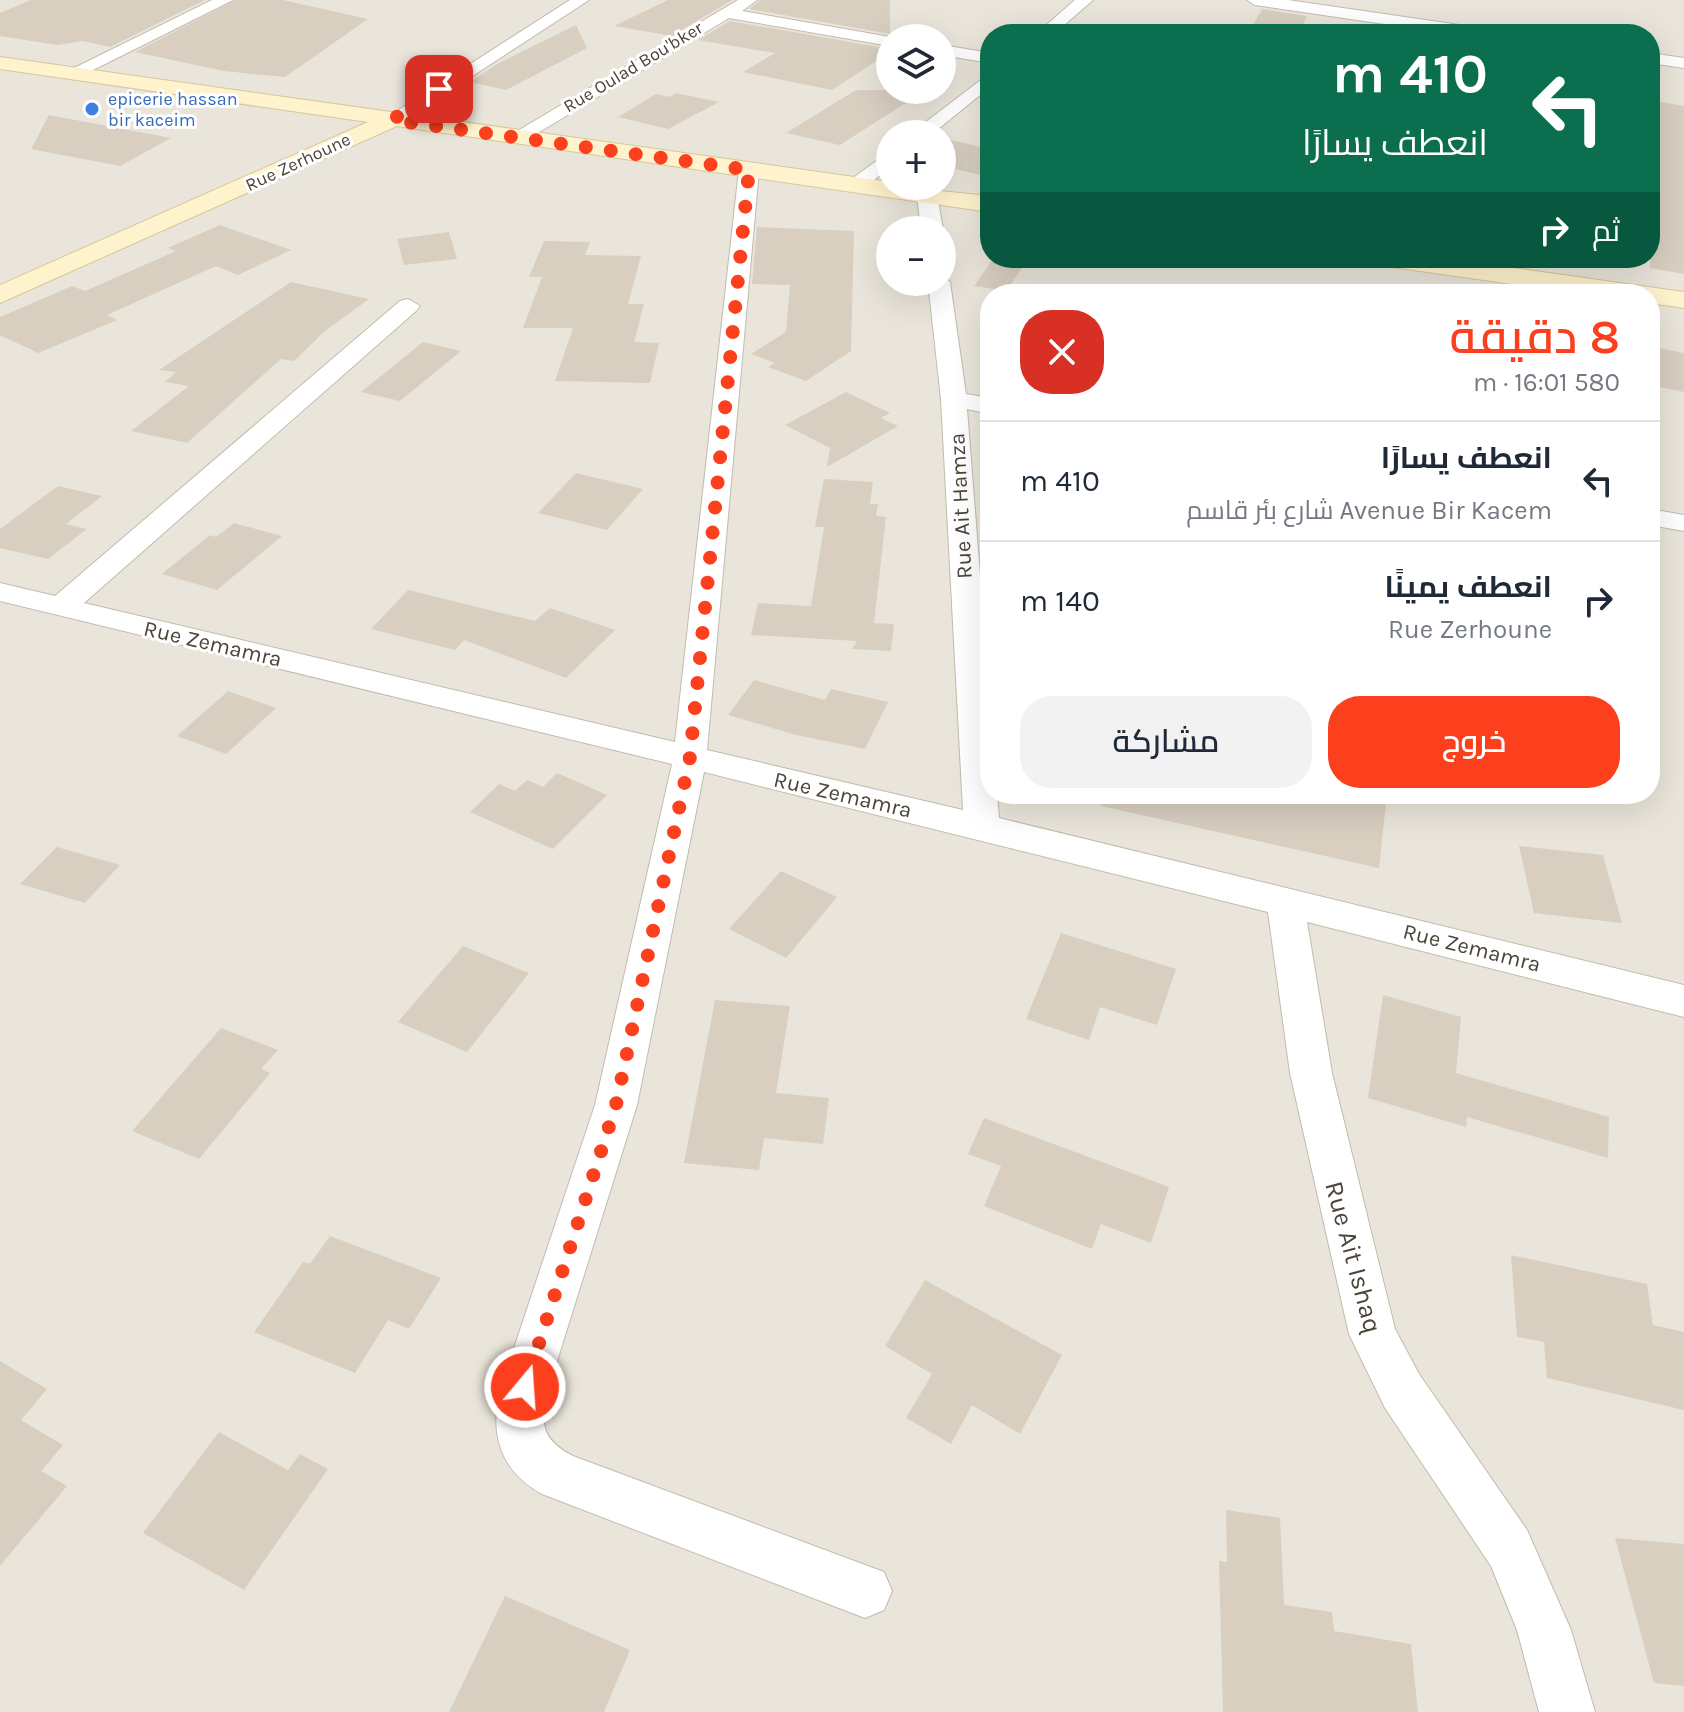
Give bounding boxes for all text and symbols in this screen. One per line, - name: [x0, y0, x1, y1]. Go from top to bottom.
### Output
- street label: Rue Oulad Bou'bker: [559, 16, 707, 117]
- map controls: [876, 24, 956, 296]
- button: layers: [876, 24, 956, 104]
- text: 410 m: [1332, 41, 1488, 106]
- pin: [405, 55, 473, 123]
- icon: left: [1516, 56, 1620, 160]
- icon: arrive: [417, 67, 461, 111]
- place label: epicerie hassan bir kaceim: [108, 88, 238, 131]
- marker: epicerie hassan bir kaceim: [83, 100, 101, 118]
- button: +: [876, 120, 956, 200]
- text: انعطف يسارًا: [1302, 122, 1488, 164]
- street label: Rue Zerhoune: [242, 128, 354, 196]
- icon: right: [1532, 208, 1576, 252]
- text: ثم: [1592, 213, 1620, 249]
- button: −: [876, 216, 956, 296]
- text: 8 دقيقة: [1450, 309, 1620, 365]
- button: close: [1020, 310, 1104, 394]
- text: 580 m · 16:01: [1473, 367, 1620, 398]
- street label: Rue Ait Hamza: [944, 432, 978, 580]
- text: انعطف يسارًا: [1381, 440, 1552, 476]
- icon: left: [1576, 459, 1620, 503]
- text: 410 m: [1020, 463, 1100, 499]
- text: Avenue Bir Kacem شارع بئر قاسم: [1186, 495, 1552, 526]
- text: انعطف يمينًا: [1384, 569, 1552, 605]
- icon: right: [1576, 579, 1620, 623]
- text: 140 m: [1020, 583, 1100, 619]
- text: Rue Zerhoune: [1388, 614, 1552, 645]
- street label: Rue Zemamra: [141, 615, 284, 672]
- button: مشاركة: [1020, 696, 1312, 788]
- button: خروج: [1328, 696, 1620, 788]
- street label: Rue Zemamra: [771, 766, 914, 823]
- street label: Rue Zemamra: [1400, 918, 1543, 978]
- street label: Rue Ait Ishaq: [1318, 1178, 1389, 1336]
- position arrow: [483, 1345, 567, 1429]

